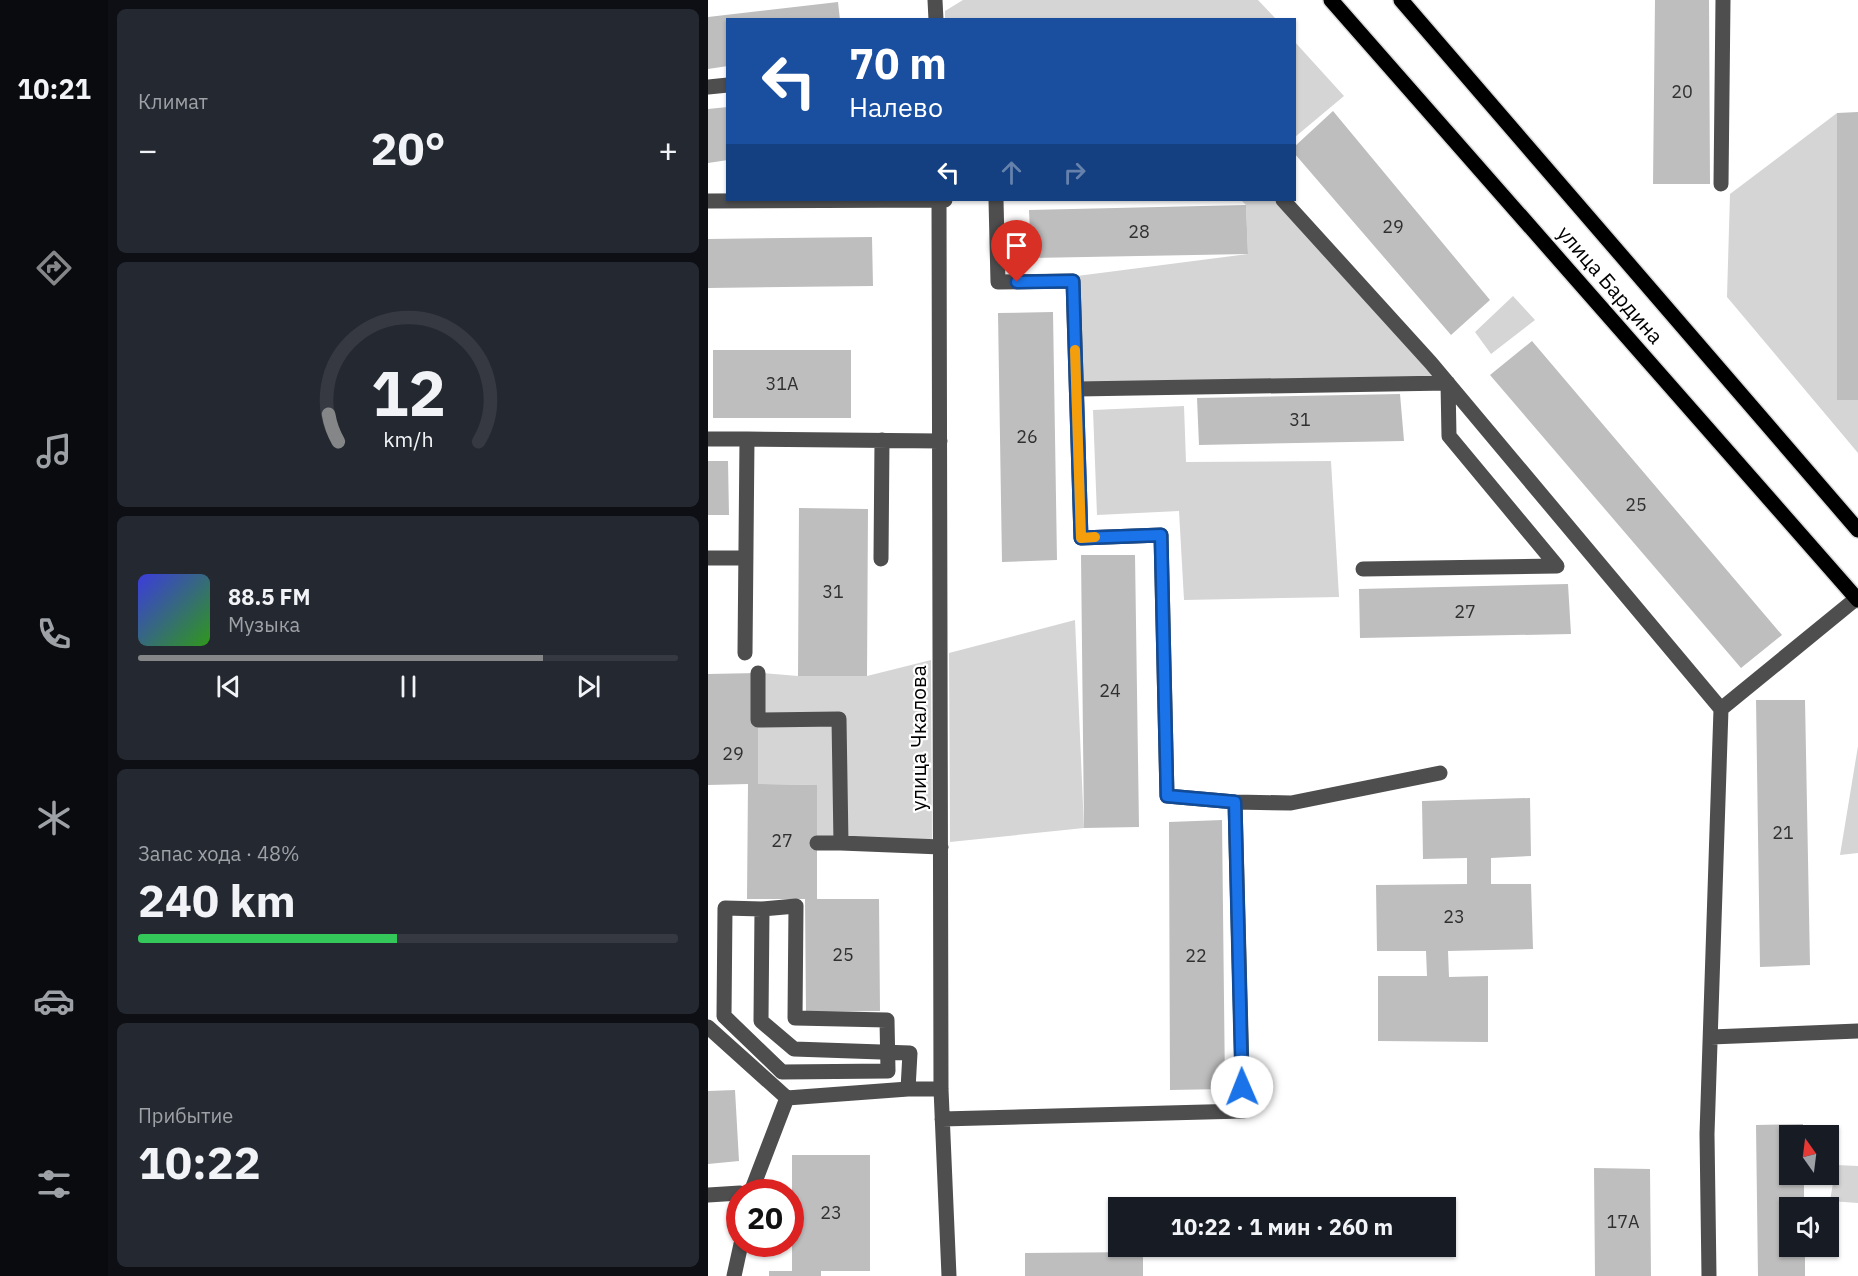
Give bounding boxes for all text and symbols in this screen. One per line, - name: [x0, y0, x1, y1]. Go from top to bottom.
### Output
- text: 70 m: [849, 36, 947, 91]
- icon: left: [750, 42, 828, 120]
- text: 10:21: [17, 71, 91, 106]
- house number: 20: [1671, 80, 1693, 103]
- text: Климат: [138, 88, 208, 115]
- text: Налево: [849, 89, 943, 124]
- text: 20°: [370, 119, 446, 177]
- text: −: [138, 128, 158, 171]
- text: +: [658, 128, 678, 171]
- icon: left: [932, 156, 965, 189]
- icon: ahead: [995, 156, 1028, 189]
- icon: right: [1058, 156, 1091, 189]
- house number: 29: [1382, 215, 1404, 238]
- street label: улица Бардина: [1552, 219, 1670, 349]
- pin: [991, 220, 1042, 282]
- house number: 28: [1128, 220, 1150, 243]
- icon: arrive: [1000, 229, 1033, 262]
- icon: directions: [33, 247, 75, 289]
- text: 12: [371, 352, 445, 433]
- house number: 31А: [765, 372, 799, 395]
- house number: 31: [1289, 408, 1311, 431]
- text: km/h: [383, 425, 433, 453]
- house number: 26: [1016, 425, 1038, 448]
- icon: music: [33, 430, 75, 472]
- house number: 25: [1625, 493, 1647, 516]
- house number: 31: [822, 580, 844, 603]
- text: 88.5 FM: [228, 582, 311, 611]
- house number: 27: [1454, 600, 1476, 623]
- text: Музыка: [228, 611, 300, 638]
- icon: phone: [33, 613, 75, 655]
- street label: улица Чкалова: [904, 665, 932, 811]
- icon: previous: [212, 670, 245, 703]
- icon: pause: [392, 670, 425, 703]
- icon: next: [572, 670, 605, 703]
- house number: 24: [1099, 679, 1121, 702]
- house number: 29: [722, 742, 744, 765]
- icon: climate: [33, 797, 75, 839]
- house number: 21: [1772, 821, 1794, 844]
- house number: 27: [771, 829, 793, 852]
- text: Запас хода · 48%: [138, 840, 300, 867]
- text: 240 km: [138, 871, 296, 929]
- house number: 23: [1443, 905, 1465, 928]
- house number: 25: [832, 943, 854, 966]
- house number: 22: [1185, 944, 1207, 967]
- icon: car: [33, 980, 75, 1022]
- position arrow: [1210, 1055, 1274, 1119]
- text: Прибытие: [138, 1102, 233, 1129]
- north arrow: [1779, 1125, 1839, 1185]
- map controls: [1779, 1125, 1839, 1257]
- text: 10:22: [138, 1133, 261, 1191]
- icon: filters: [33, 1163, 75, 1205]
- speed limit sign: 20: [726, 1179, 804, 1257]
- button: sound: [1779, 1197, 1839, 1257]
- house number: 23: [820, 1201, 842, 1224]
- house number: 17А: [1606, 1210, 1640, 1233]
- text: 10:22 · 1 мин · 260 m: [1171, 1212, 1393, 1241]

